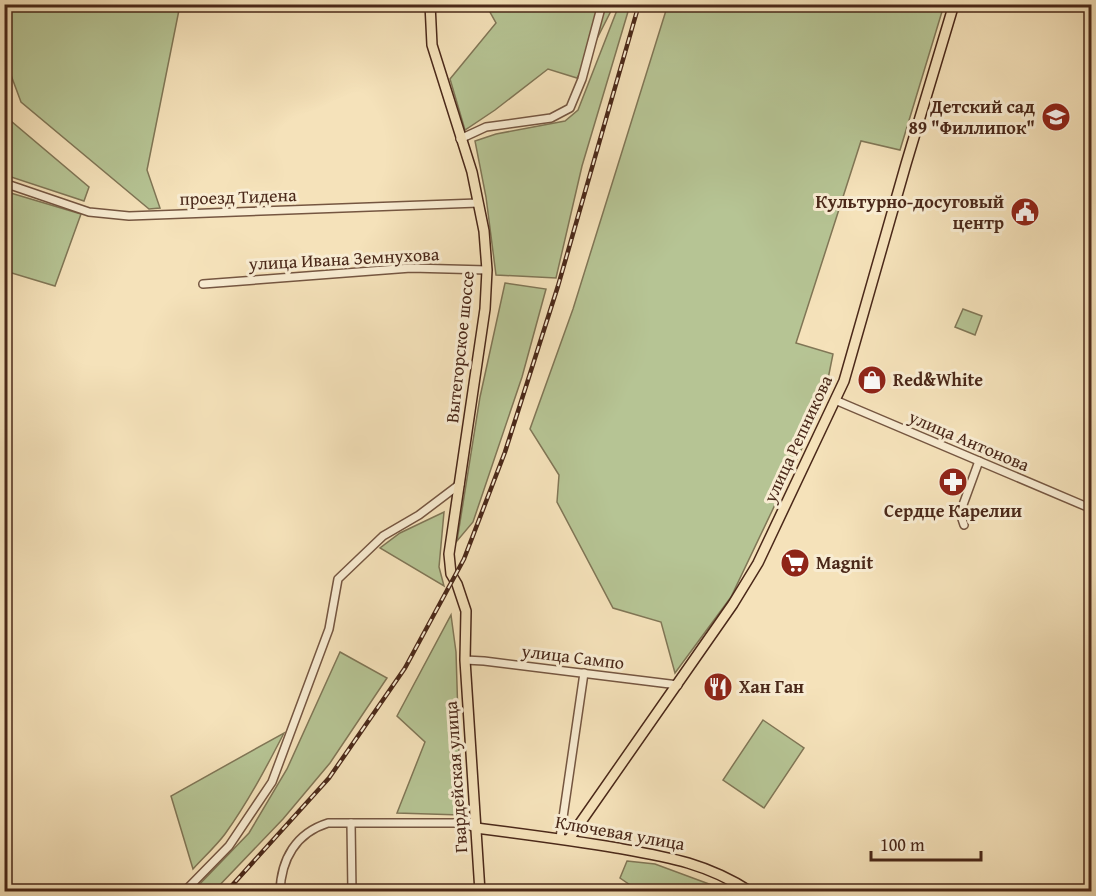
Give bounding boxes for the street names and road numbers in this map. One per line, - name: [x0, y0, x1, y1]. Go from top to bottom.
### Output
- street label: проезд Тидена: [179, 181, 297, 212]
- street label: улица Ивана Земнухова: [247, 240, 440, 277]
- street label: Вытегорское шоссе: [438, 270, 481, 424]
- street label: улица Репникова: [756, 370, 839, 508]
- street label: улица Антонова: [904, 403, 1034, 478]
- street label: улица Сампо: [519, 637, 626, 676]
- street label: Гвардейская улица: [437, 700, 474, 854]
- street label: Ключевая улица: [553, 808, 687, 857]

